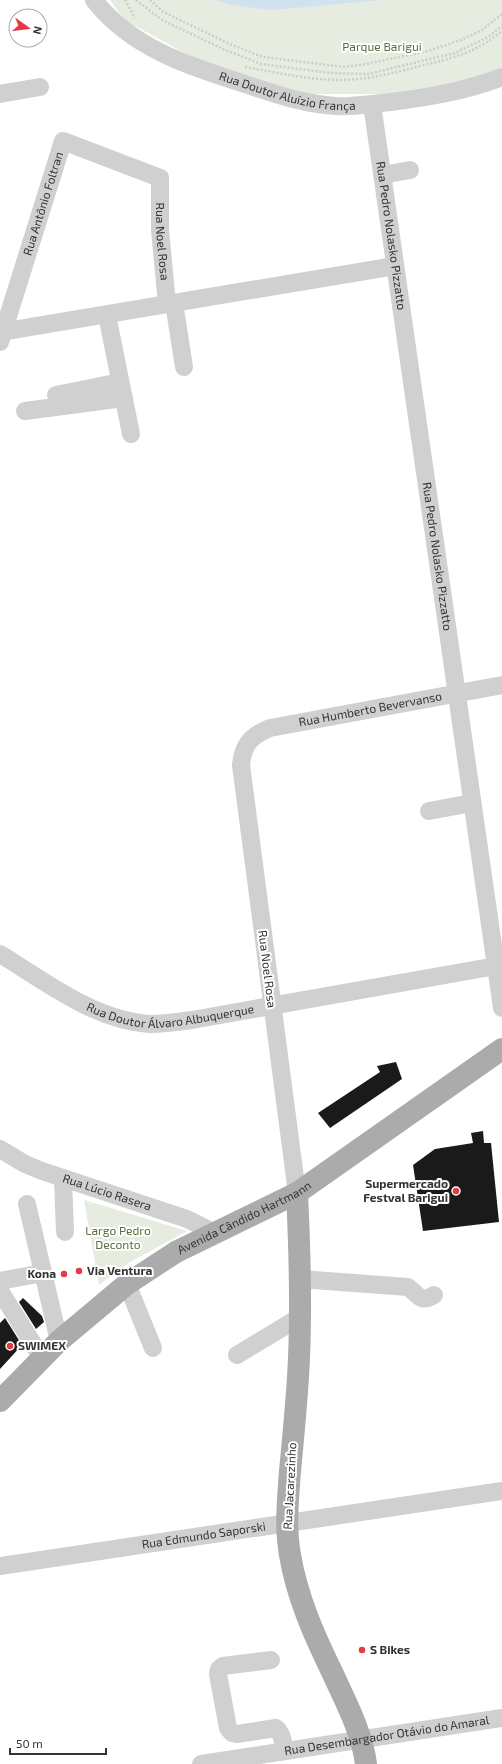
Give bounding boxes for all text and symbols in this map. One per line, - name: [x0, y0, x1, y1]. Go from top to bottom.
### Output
- north arrow: [8, 8, 48, 48]
- text: N: [31, 25, 45, 36]
- park label: Parque Barigui: [342, 39, 422, 53]
- street label: Rua Doutor Aluízio França: [218, 68, 356, 113]
- street label: Rua Antônio Foltran: [20, 150, 65, 257]
- street label: Rua Pedro Nolasko Pizzatto: [374, 160, 410, 311]
- street label: Rua Noel Rosa: [154, 202, 173, 281]
- street label: Rua Pedro Nolasko Pizzatto: [420, 481, 456, 632]
- street label: Rua Humberto Bevervanso: [297, 688, 443, 729]
- street label: Rua Noel Rosa: [256, 929, 280, 1008]
- street label: Rua Doutor Álvaro Albuquerque: [85, 999, 255, 1030]
- street label: Rua Lúcio Rasera: [61, 1170, 154, 1213]
- place label: Supermercado Festval Barigui: [363, 1176, 448, 1204]
- street label: Avenida Cândido Hartmann: [175, 1177, 314, 1256]
- marker: Supermercado Festval Barigui: [451, 1186, 461, 1196]
- park label: Largo Pedro Deconto: [85, 1223, 151, 1251]
- place label: Via Ventura: [87, 1263, 152, 1277]
- place label: Kona: [27, 1266, 56, 1280]
- marker: Via Ventura: [74, 1266, 84, 1276]
- marker: Kona: [59, 1269, 69, 1279]
- place label: SWIMEX: [18, 1338, 66, 1352]
- marker: SWIMEX: [5, 1341, 15, 1351]
- street label: Rua Jacarezinho: [280, 1442, 298, 1530]
- street label: Rua Edmundo Saporski: [141, 1518, 266, 1551]
- place label: S Bikes: [370, 1642, 410, 1656]
- marker: S Bikes: [357, 1645, 367, 1655]
- street label: Rua Desembargador Otávio do Amaral: [283, 1712, 491, 1757]
- scale bar: [10, 1730, 106, 1756]
- text: 50 m: [16, 1736, 43, 1750]

